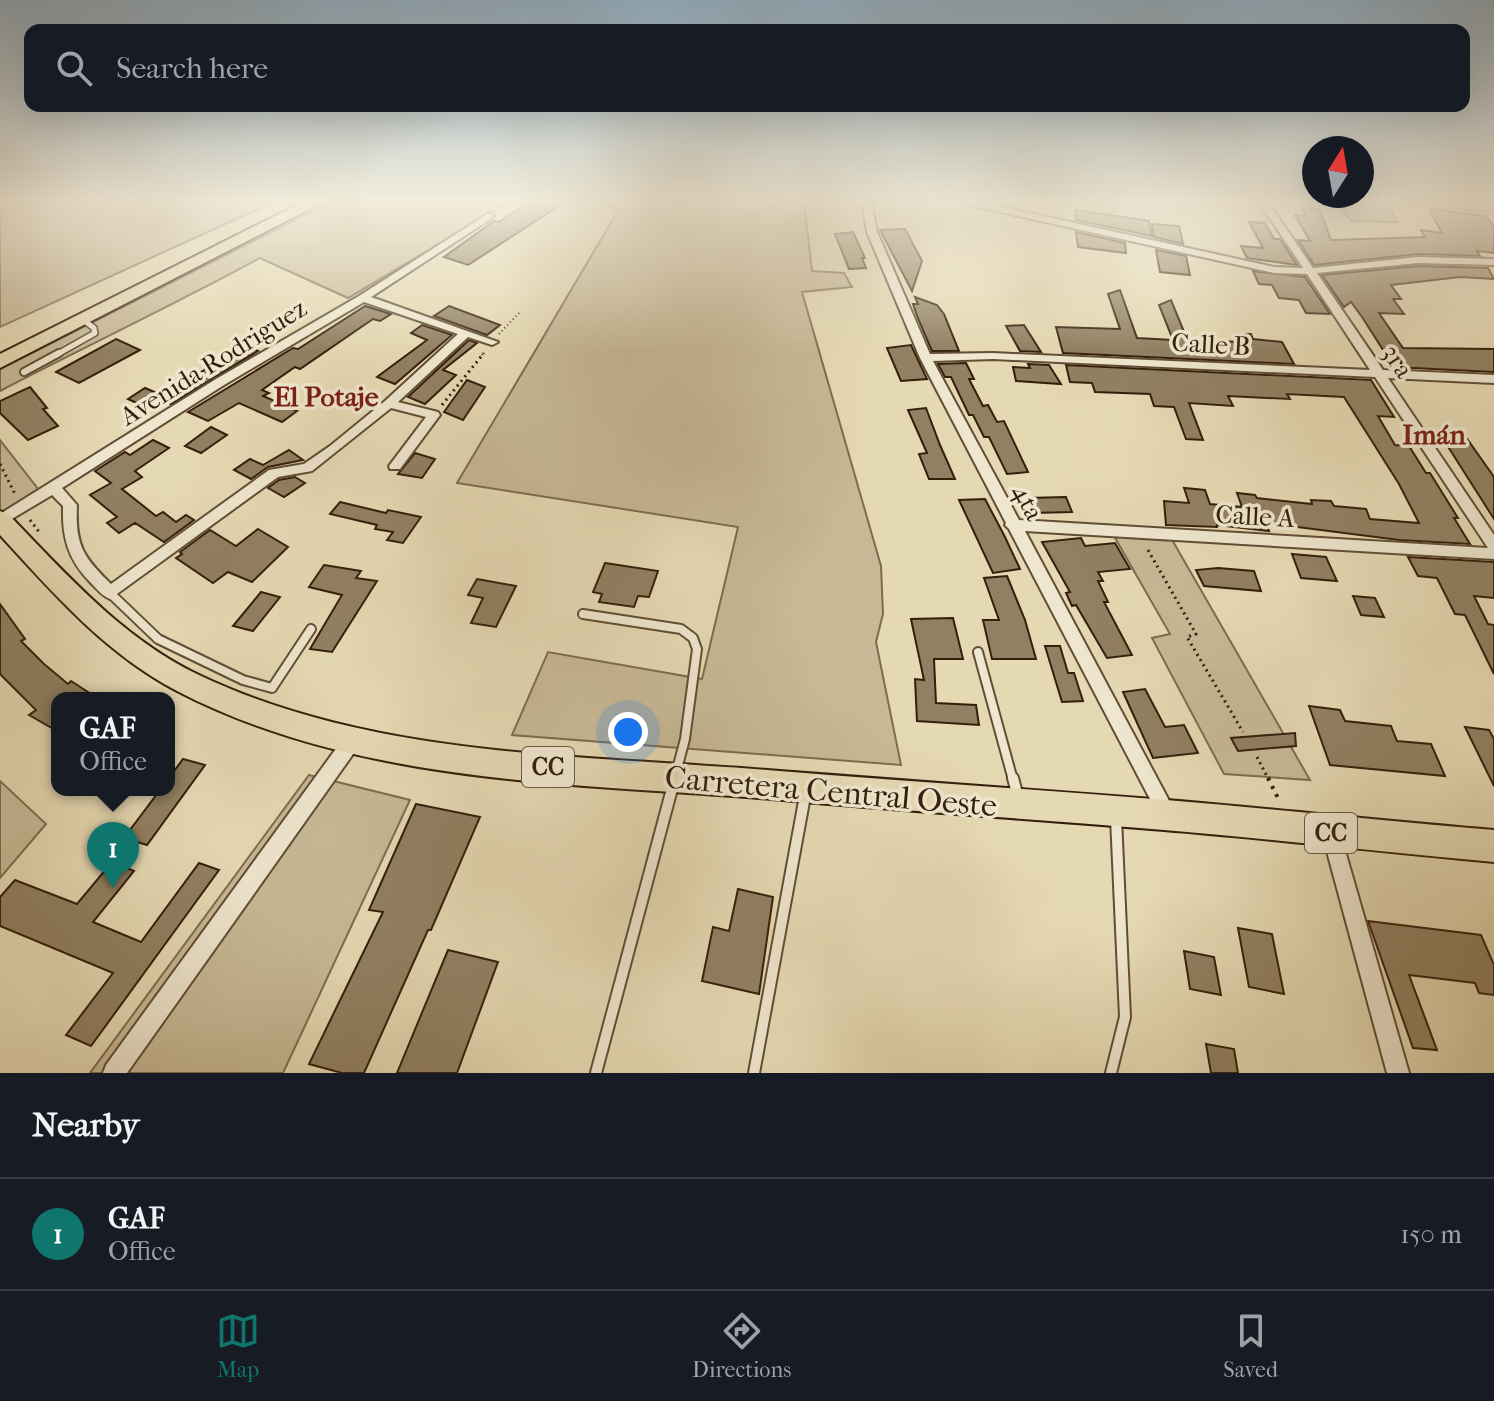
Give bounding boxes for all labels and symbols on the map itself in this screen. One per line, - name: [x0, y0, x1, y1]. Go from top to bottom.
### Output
- north arrow: [1302, 136, 1374, 208]
- street label: Avenida Rodriguez: [114, 293, 312, 433]
- street label: Calle B: [1171, 327, 1251, 362]
- street label: 3ra: [1375, 339, 1420, 385]
- district label: El Potaje: [273, 380, 379, 413]
- district label: Imán: [1402, 418, 1466, 451]
- street label: 4ta: [1005, 479, 1050, 527]
- street label: Calle A: [1215, 499, 1296, 534]
- your location: [608, 712, 648, 752]
- road number: CC: [522, 747, 574, 787]
- street label: Carretera Central Oeste: [663, 759, 999, 824]
- road number: CC: [1305, 813, 1357, 853]
- pin: 1: [87, 822, 139, 888]

